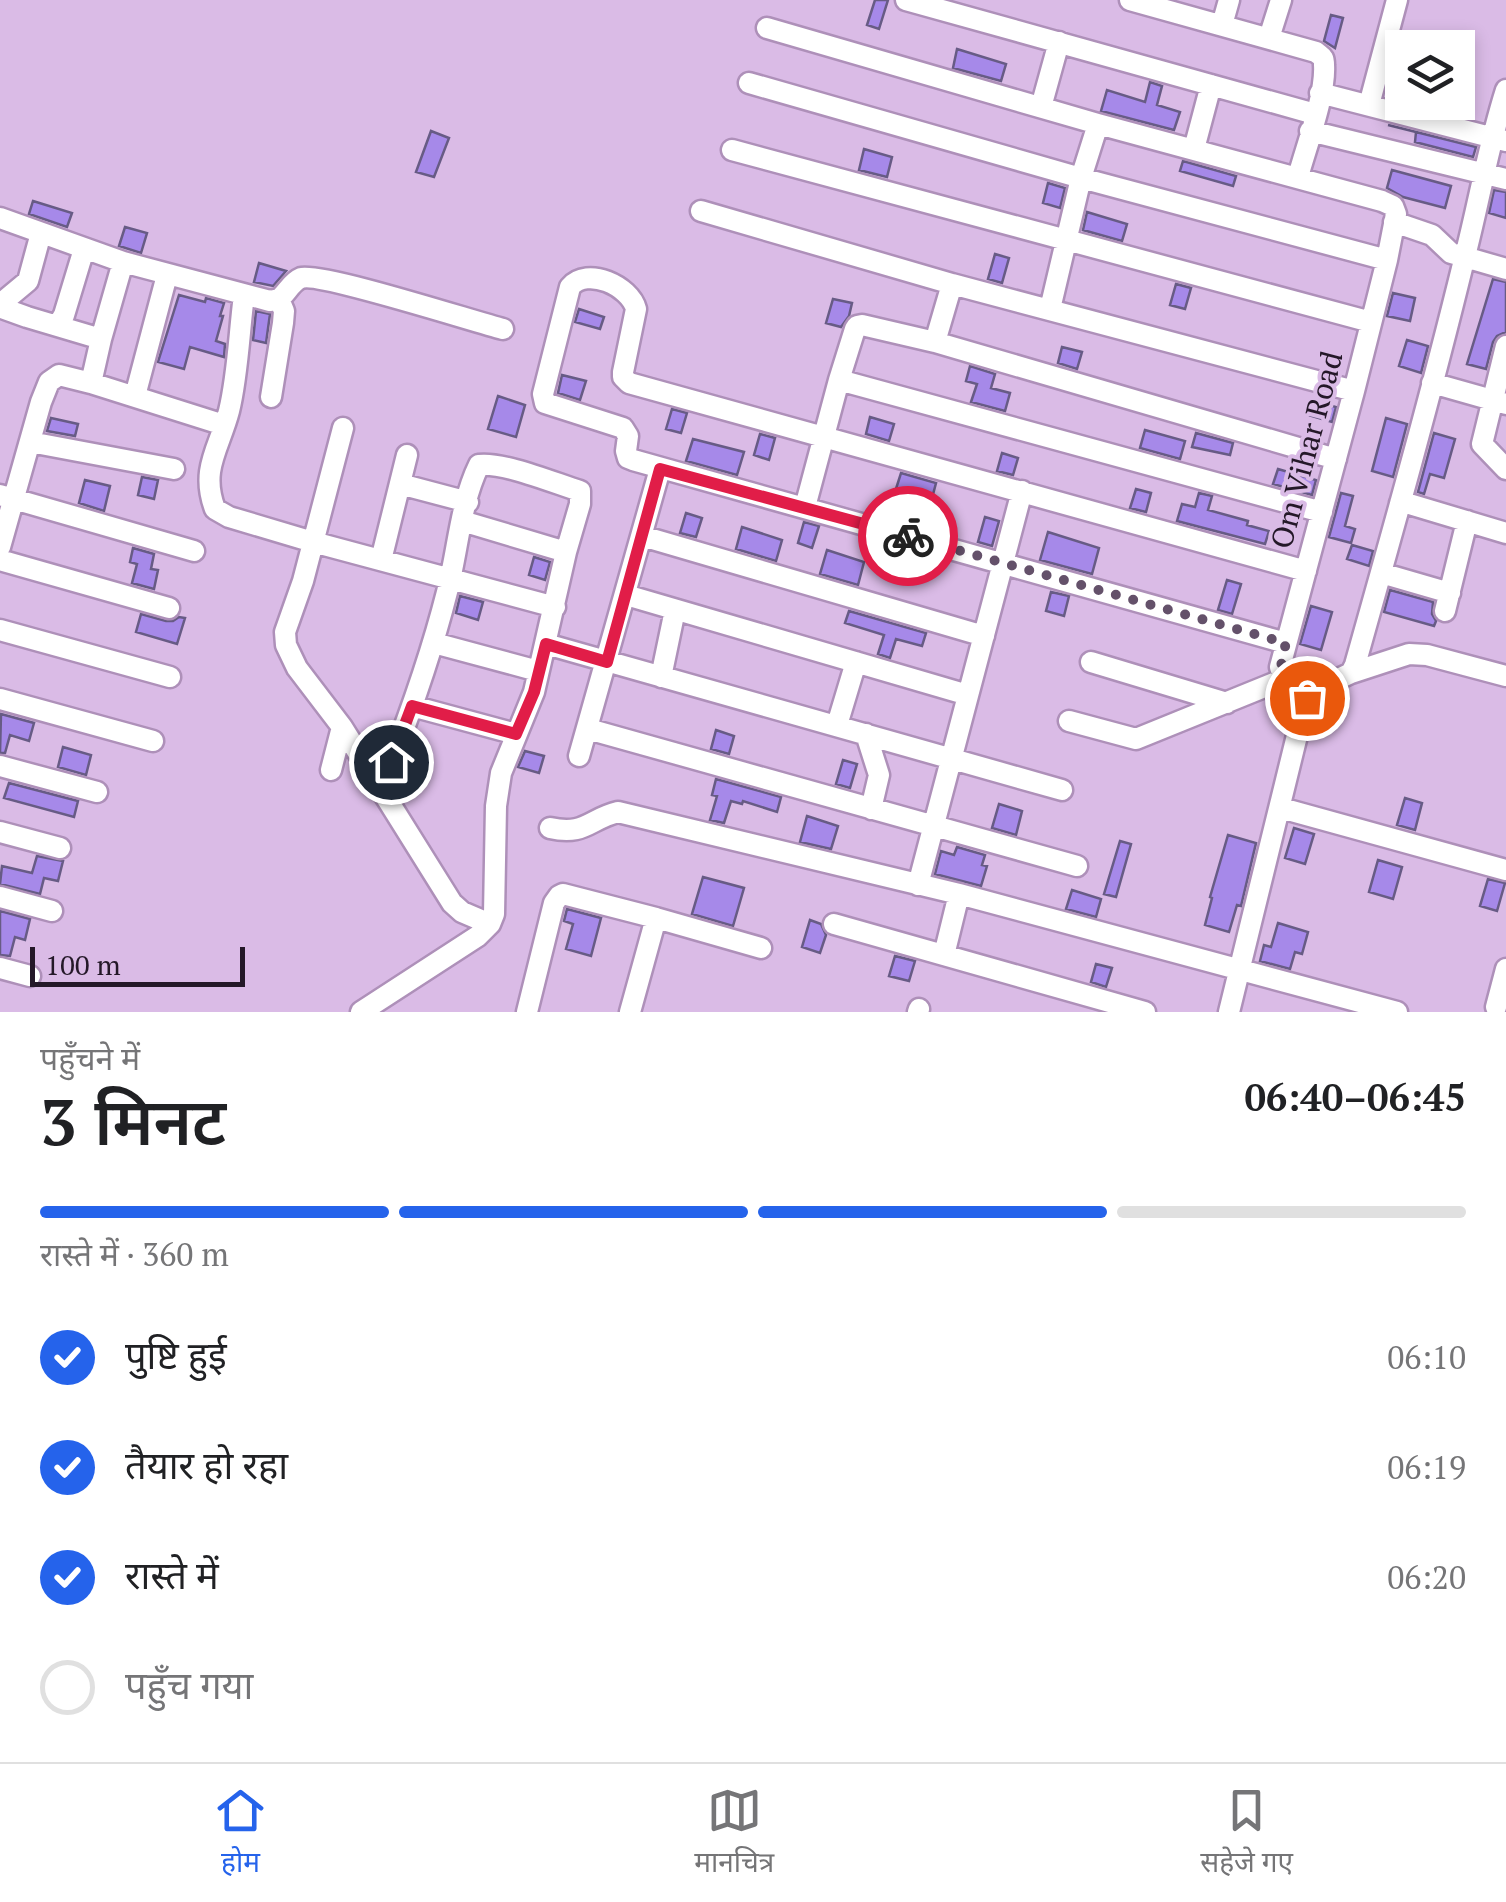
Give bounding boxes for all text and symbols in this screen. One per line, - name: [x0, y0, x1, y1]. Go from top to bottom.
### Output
- map controls: [1385, 30, 1475, 120]
- button: layers: [1385, 30, 1475, 120]
- street label: Om Vihar Road: [1261, 347, 1352, 553]
- courier: [858, 486, 958, 586]
- icon: bike: [881, 509, 936, 564]
- pin: [1265, 656, 1350, 741]
- icon: bag: [1280, 671, 1335, 726]
- pin: [349, 720, 434, 805]
- icon: home: [364, 735, 419, 790]
- scale bar: [30, 942, 245, 986]
- text: 100 m: [45, 946, 121, 983]
- text: पहुँचने में: [40, 1037, 140, 1079]
- text: 06:40–06:45: [1244, 1072, 1466, 1122]
- text: 3 मिनट: [40, 1077, 226, 1164]
- text: रास्ते में · 360 m: [40, 1233, 229, 1275]
- icon: check: [40, 1330, 95, 1385]
- text: पुष्टि हुई: [125, 1330, 227, 1380]
- text: 06:10: [1387, 1336, 1466, 1378]
- icon: check: [40, 1440, 95, 1495]
- text: तैयार हो रहा: [125, 1440, 288, 1490]
- text: 06:19: [1387, 1446, 1466, 1488]
- icon: check: [40, 1550, 95, 1605]
- text: रास्ते में: [125, 1550, 219, 1600]
- text: 06:20: [1387, 1556, 1466, 1598]
- text: पहुँच गया: [125, 1660, 253, 1710]
- tab: होम: [213, 1783, 268, 1883]
- tab: मानचित्र: [694, 1783, 774, 1883]
- tab: सहेजे गए: [1200, 1783, 1293, 1883]

